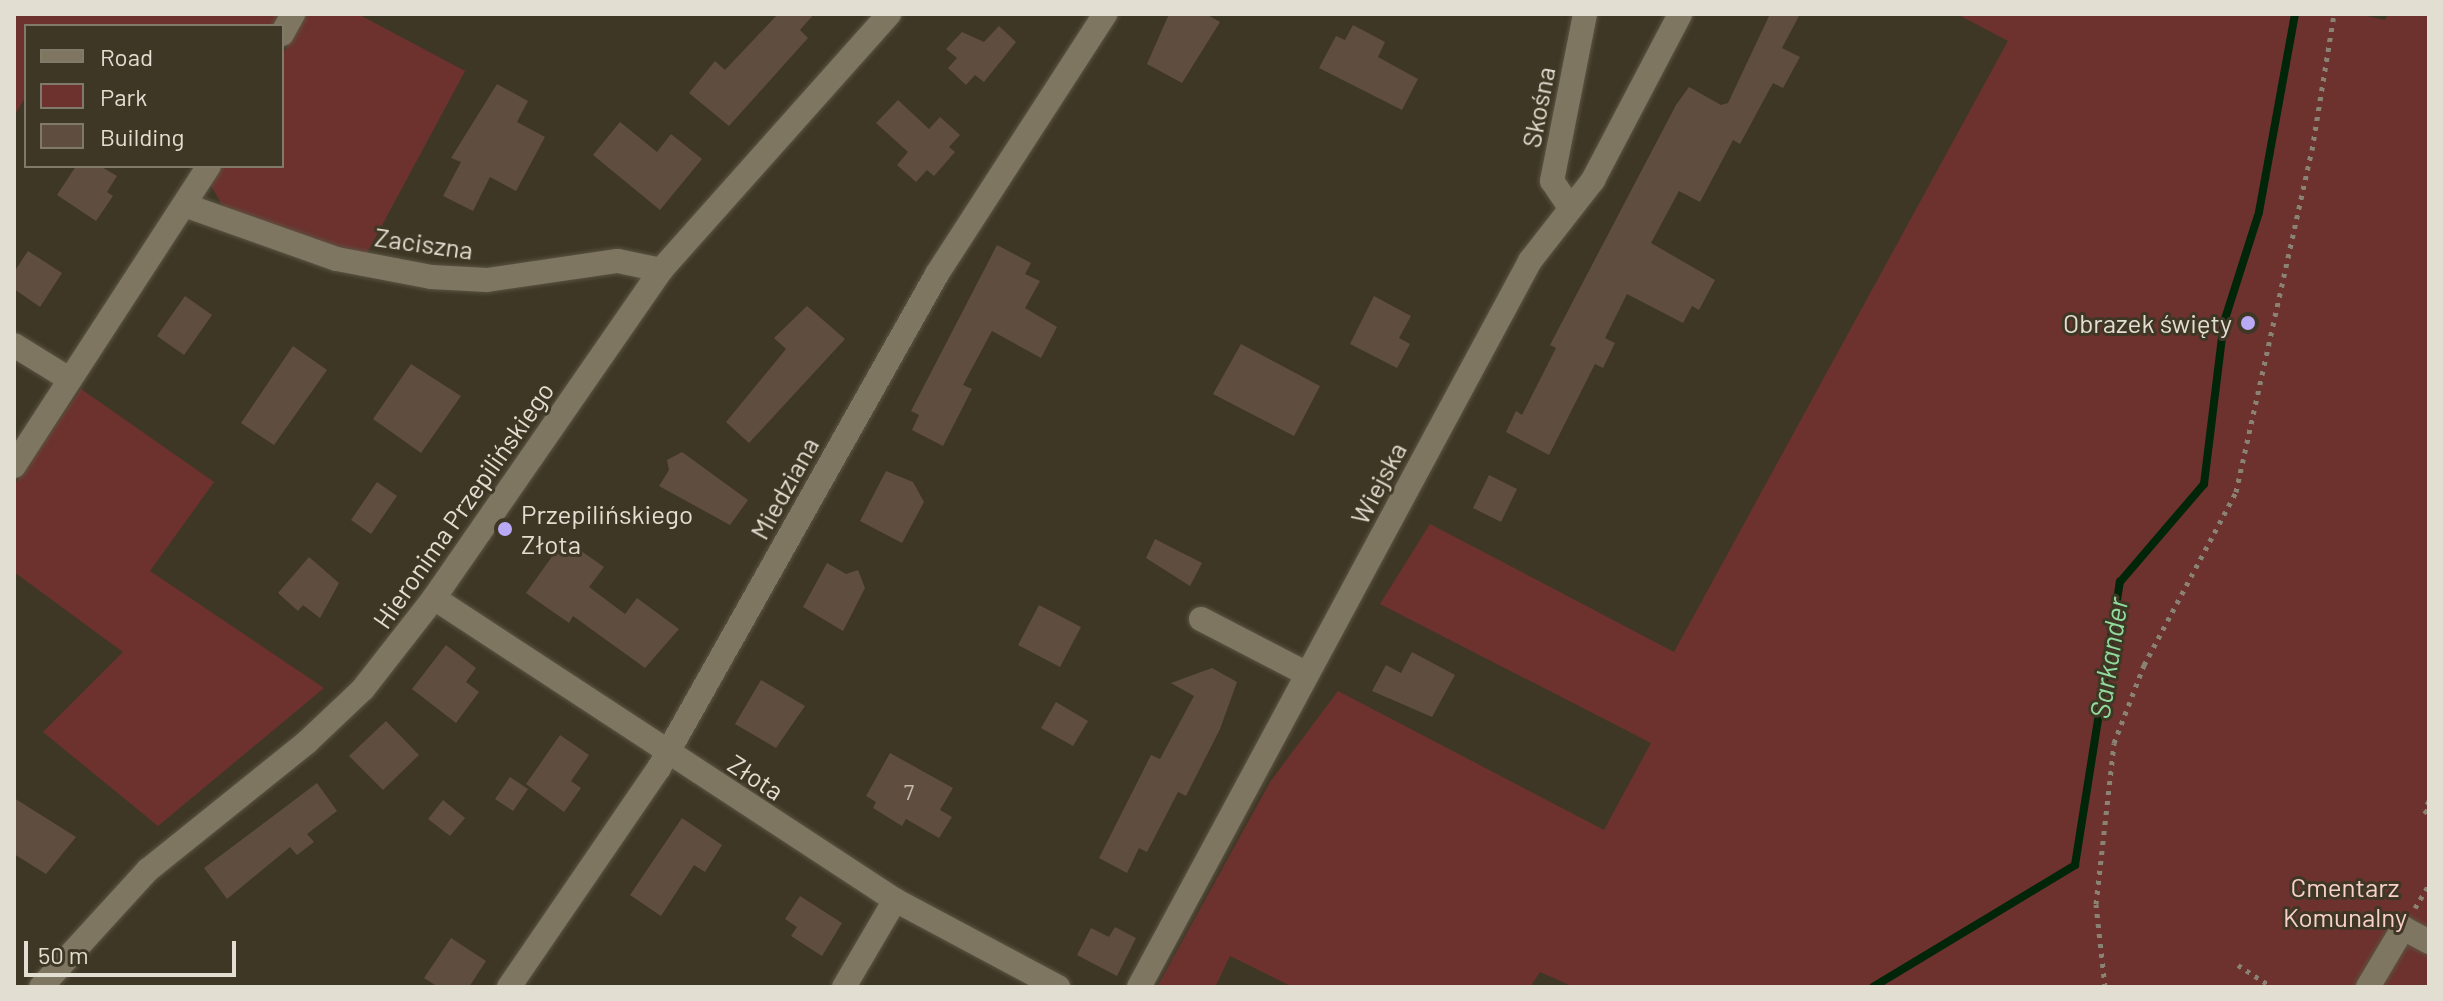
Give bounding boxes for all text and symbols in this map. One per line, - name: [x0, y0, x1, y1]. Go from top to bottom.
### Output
- legend: [24, 24, 284, 168]
- text: Road: [100, 42, 153, 71]
- street label: Skośna: [1515, 64, 1561, 150]
- text: Park: [100, 82, 147, 111]
- text: Building: [100, 122, 184, 151]
- street label: Zaciszna: [373, 221, 475, 265]
- place label: Obrazek święty: [2063, 307, 2232, 339]
- marker: Obrazek święty: [2239, 314, 2257, 332]
- street label: Hieronima Przepilińskiego: [366, 376, 560, 634]
- street label: Miedziana: [743, 431, 825, 545]
- street label: Wiejska: [1344, 437, 1412, 529]
- place label: Przepilińskiego Złota: [521, 498, 693, 560]
- marker: Przepilińskiego Złota: [496, 520, 514, 538]
- water label: Sarkander: [2082, 595, 2134, 721]
- street label: Złota: [722, 748, 790, 806]
- house number: 7: [904, 779, 914, 805]
- park label: Cmentarz Komunalny: [2283, 871, 2407, 932]
- scale bar: [28, 925, 240, 975]
- text: 50 m: [38, 940, 89, 969]

